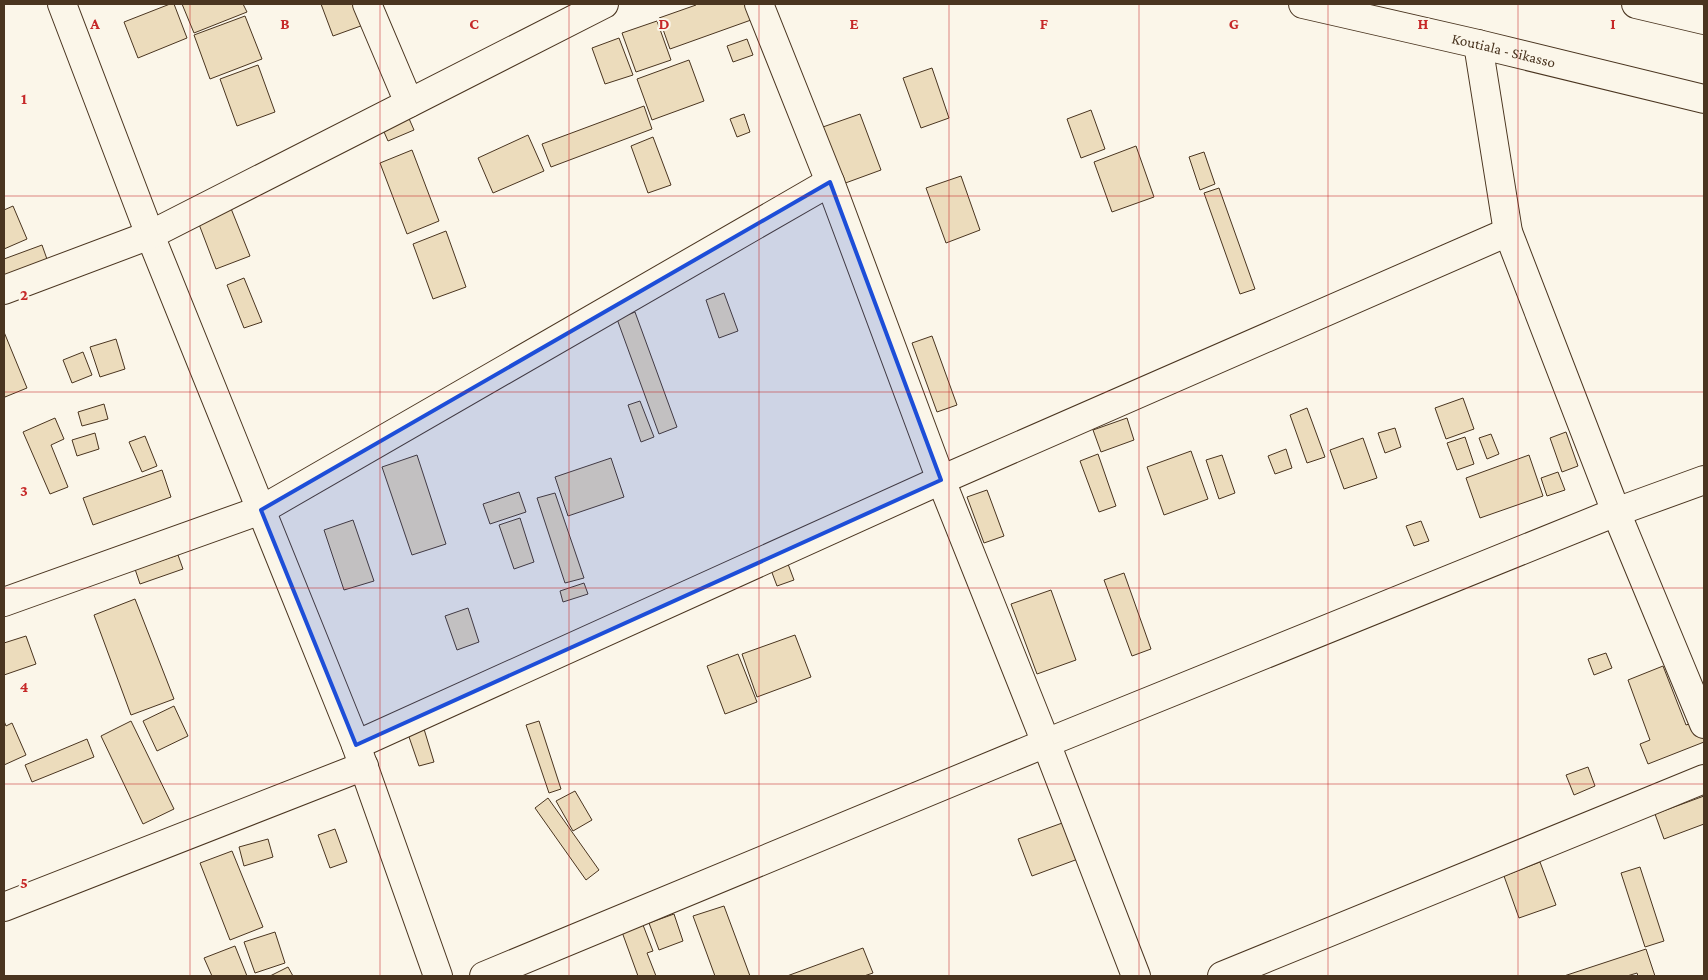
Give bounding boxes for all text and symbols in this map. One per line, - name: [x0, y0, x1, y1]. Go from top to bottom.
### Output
- text: A: [89, 15, 100, 32]
- text: B: [280, 15, 290, 32]
- text: C: [469, 15, 479, 32]
- text: D: [658, 15, 670, 32]
- text: E: [849, 15, 859, 32]
- text: F: [1040, 15, 1049, 32]
- text: G: [1229, 15, 1239, 32]
- text: H: [1418, 15, 1429, 32]
- text: I: [1610, 15, 1616, 32]
- street label: Koutiala - Sikasso: [1450, 30, 1557, 71]
- text: 1: [21, 90, 27, 107]
- text: 2: [20, 286, 28, 303]
- text: 3: [20, 482, 28, 499]
- text: 4: [20, 678, 29, 695]
- text: 5: [20, 874, 28, 891]

